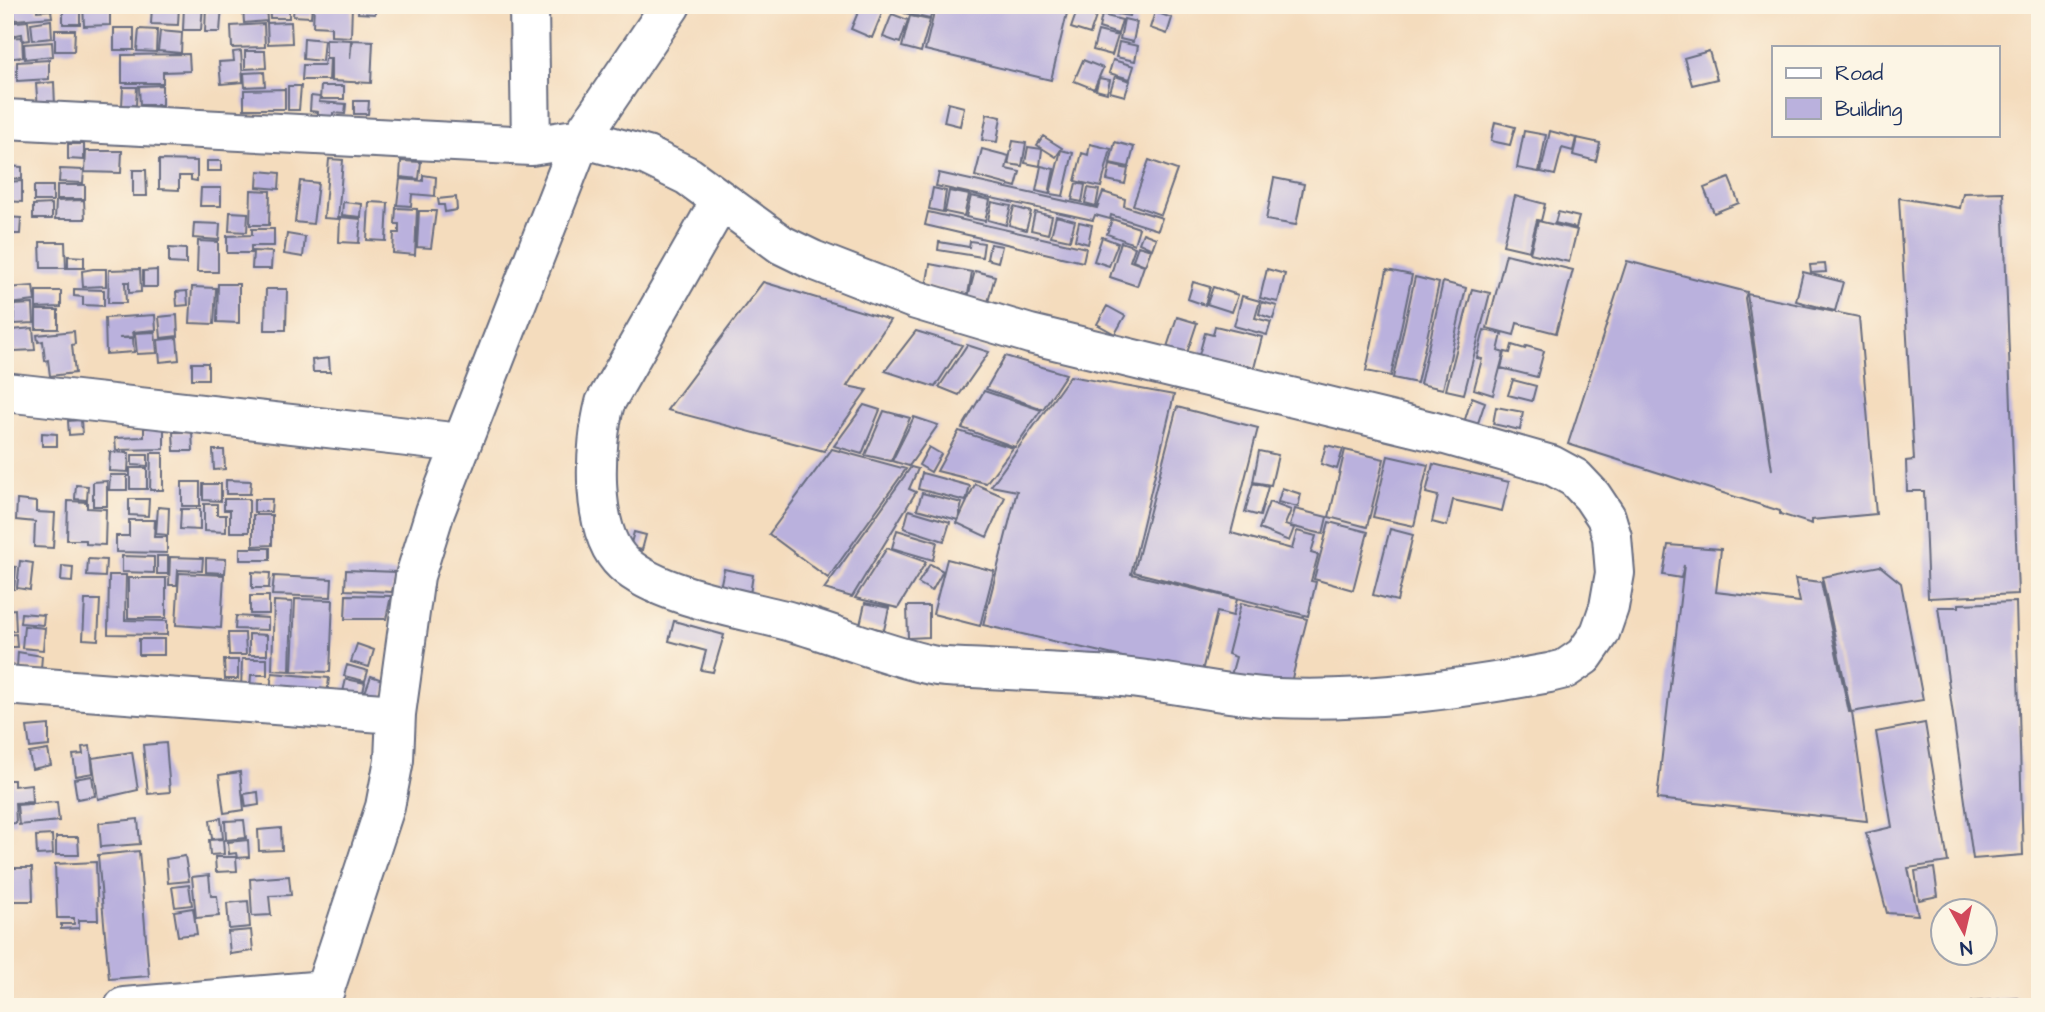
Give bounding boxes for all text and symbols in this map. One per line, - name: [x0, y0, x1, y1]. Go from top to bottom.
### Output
- legend: [1772, 46, 2000, 136]
- text: Road: [1835, 59, 1883, 88]
- text: Building: [1835, 95, 1903, 126]
- north arrow: [1930, 897, 2000, 967]
- text: N: [1958, 933, 1974, 962]

